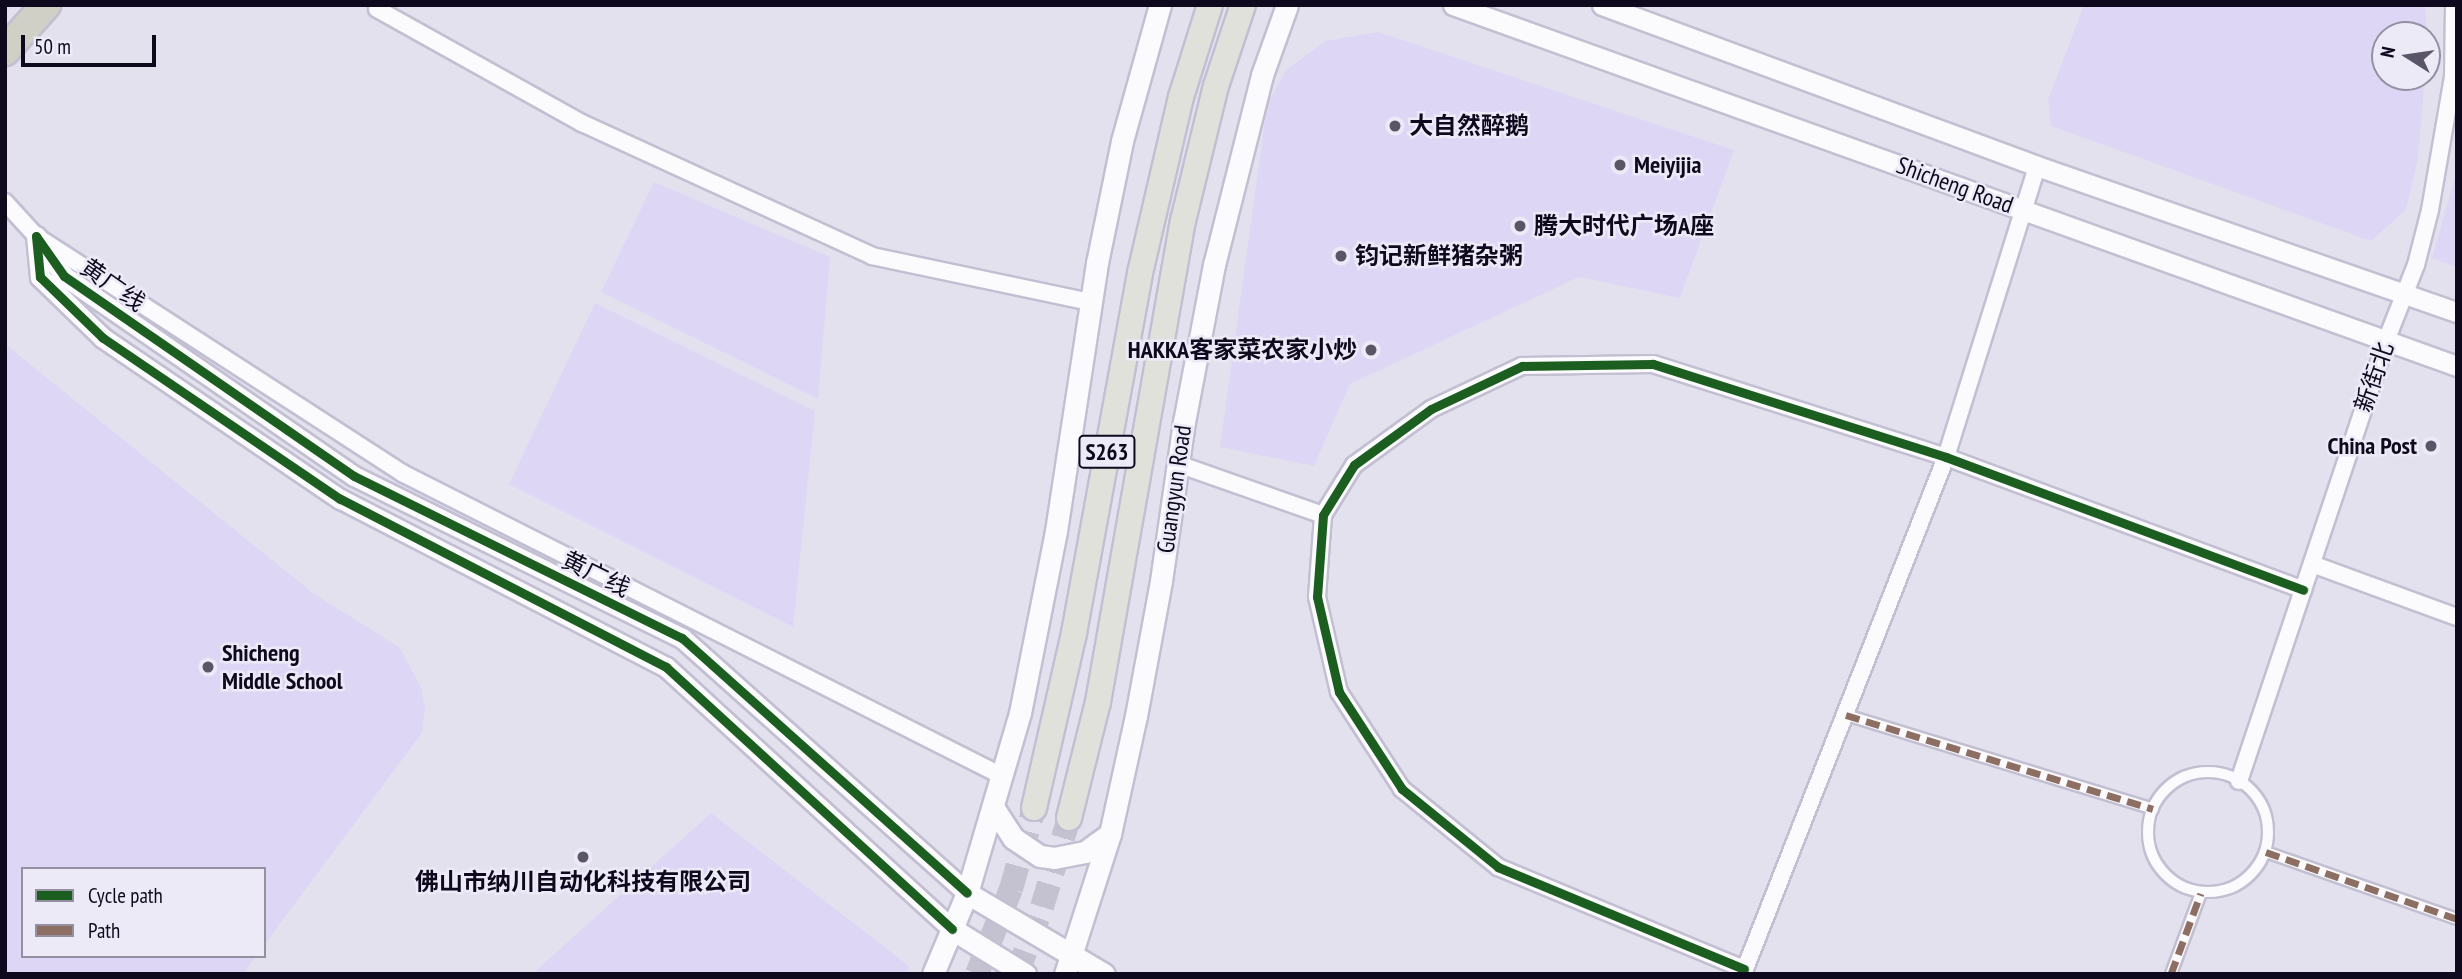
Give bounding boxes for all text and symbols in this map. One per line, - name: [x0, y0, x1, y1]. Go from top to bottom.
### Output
- scale bar: [24, 21, 159, 65]
- north arrow: [2371, 21, 2441, 91]
- text: 50 m: [34, 33, 71, 60]
- text: N: [2375, 45, 2400, 60]
- place label: 大自然醉鹅: [1409, 112, 1529, 140]
- marker: 大自然醉鹅: [1387, 118, 1403, 134]
- place label: Meiyijia: [1634, 151, 1701, 179]
- street label: Shicheng Road: [1893, 151, 2017, 219]
- marker: Meiyijia: [1612, 157, 1628, 173]
- place label: 腾大时代广场A座: [1534, 212, 1714, 240]
- marker: 腾大时代广场A座: [1512, 218, 1528, 234]
- place label: 钧记新鲜猪杂粥: [1355, 242, 1523, 270]
- marker: 钧记新鲜猪杂粥: [1333, 248, 1349, 264]
- street label: 黄广线: [75, 253, 151, 317]
- place label: HAKKA客家菜农家小炒: [1128, 336, 1357, 364]
- street label: 新街北: [2349, 338, 2399, 416]
- marker: HAKKA客家菜农家小炒: [1363, 342, 1379, 358]
- street label: Guangyun Road: [1151, 423, 1197, 555]
- road number: S263: [1077, 432, 1137, 472]
- place label: China Post: [2327, 432, 2417, 460]
- marker: China Post: [2423, 438, 2439, 454]
- street label: 黄广线: [557, 545, 635, 603]
- place label: Shicheng Middle School: [222, 639, 343, 695]
- marker: Shicheng Middle School: [200, 659, 216, 675]
- marker: 佛山市纳川自动化科技有限公司: [575, 849, 591, 865]
- legend: [21, 867, 266, 958]
- place label: 佛山市纳川自动化科技有限公司: [415, 868, 751, 896]
- text: Cycle path: [88, 882, 163, 909]
- text: Path: [88, 917, 120, 944]

